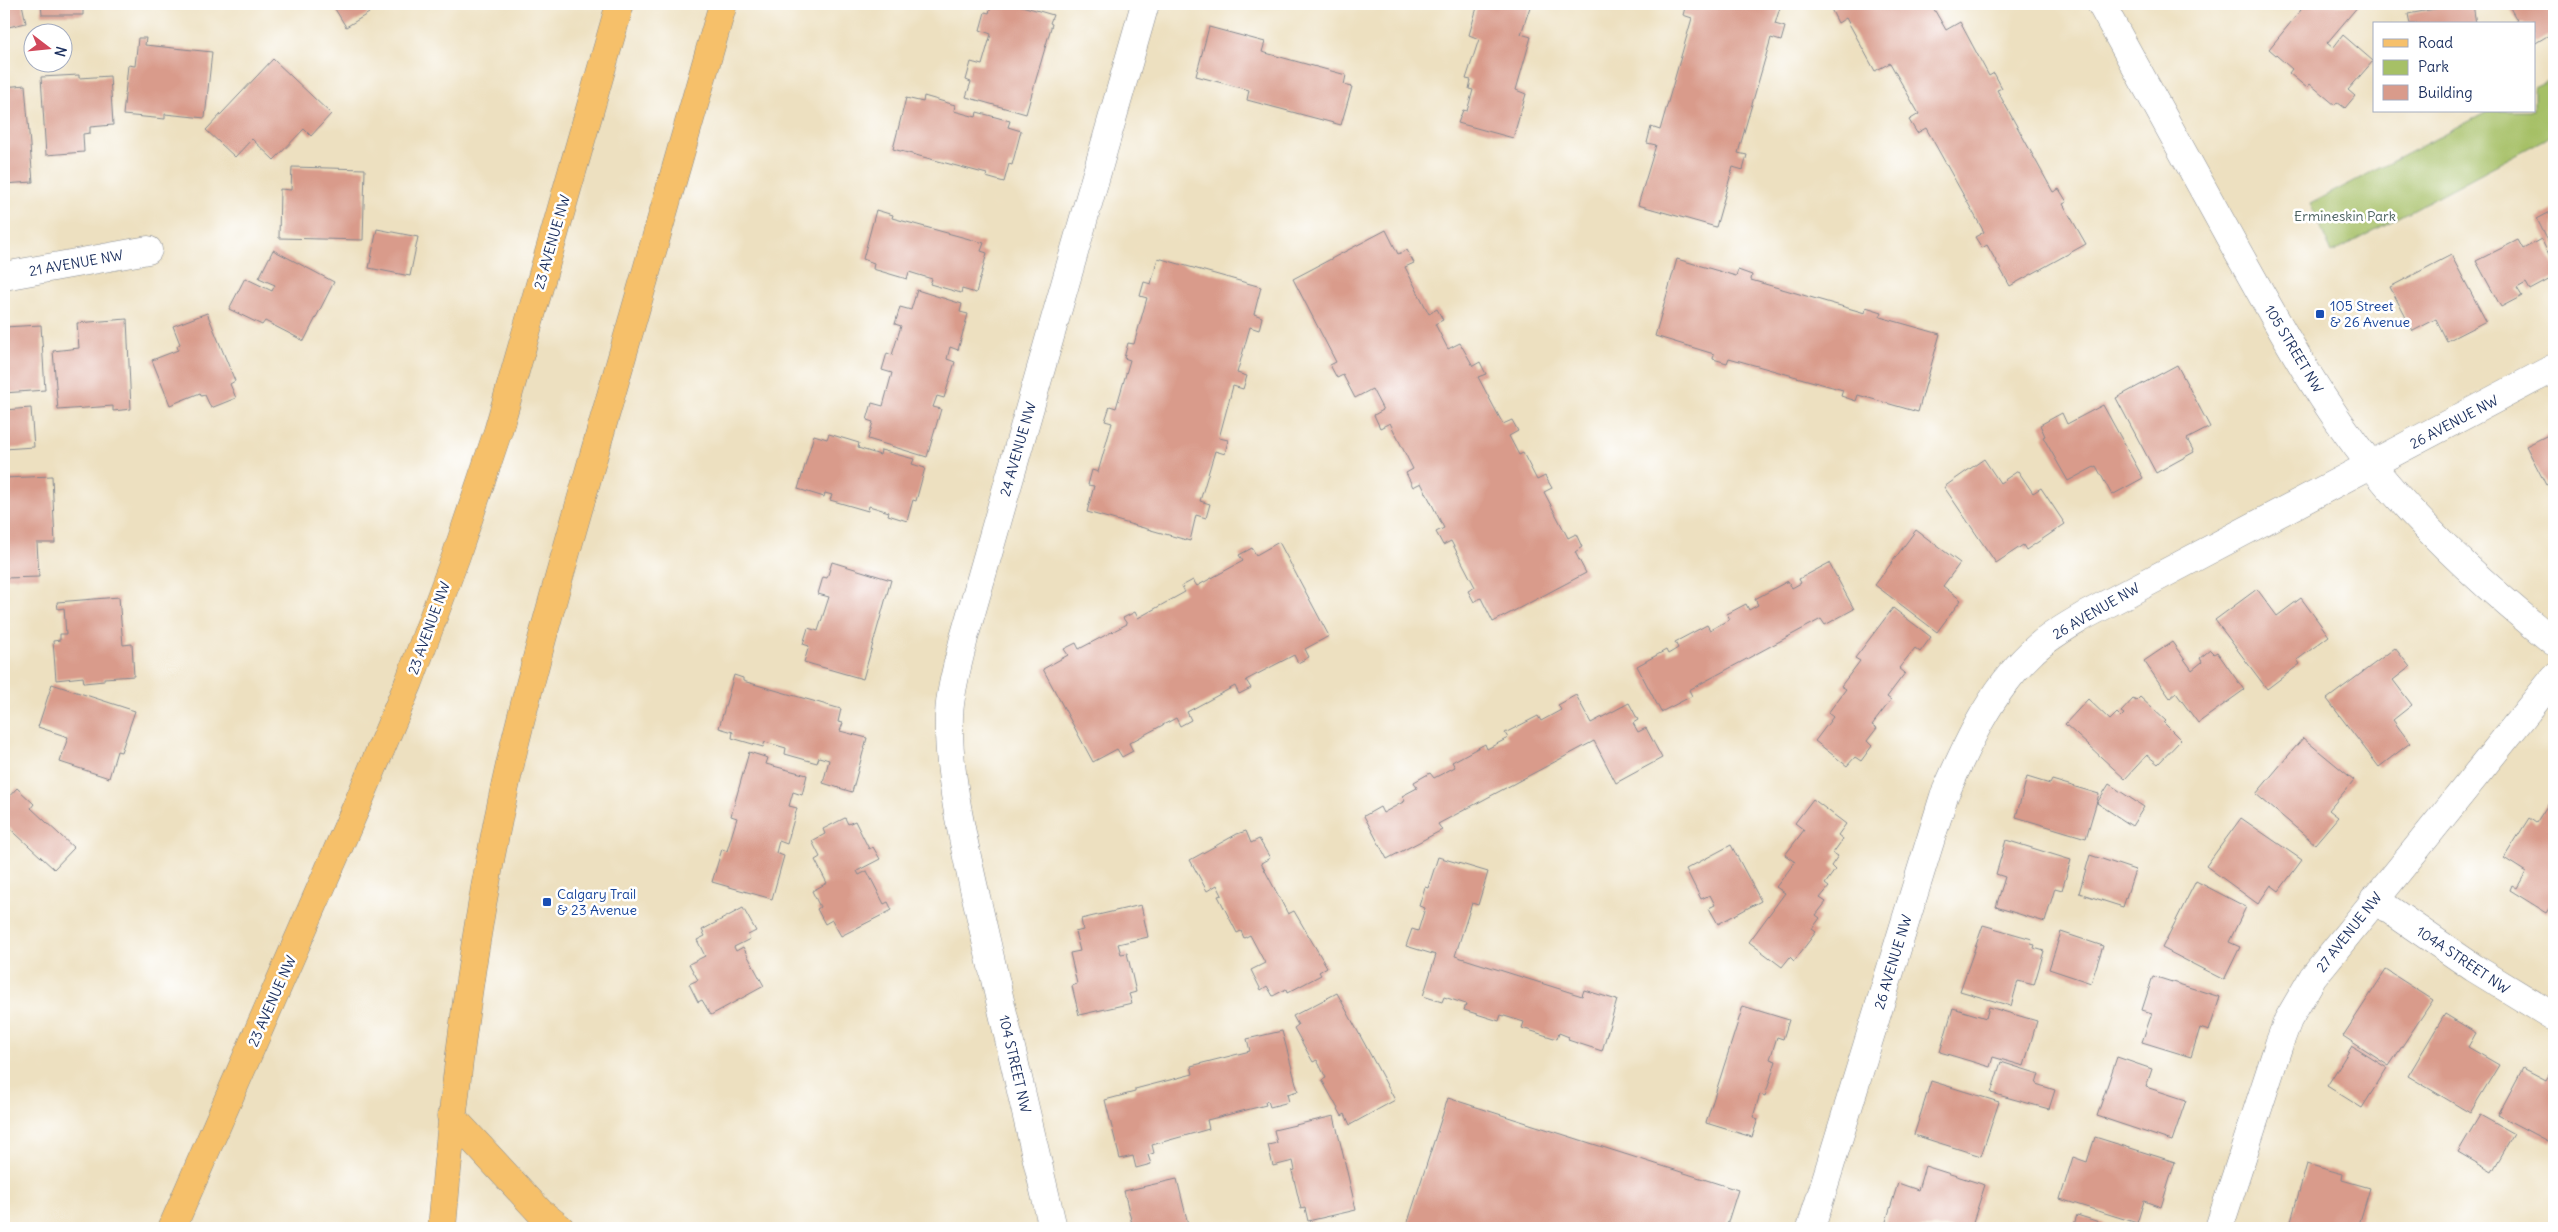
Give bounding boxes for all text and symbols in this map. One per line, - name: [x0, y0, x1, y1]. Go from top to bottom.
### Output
- north arrow: [22, 22, 72, 72]
- legend: [2373, 22, 2536, 112]
- text: Road: [2418, 33, 2453, 52]
- text: N: [51, 44, 70, 59]
- text: Park: [2418, 57, 2449, 76]
- text: Building: [2418, 83, 2473, 102]
- street label: 23 AVENUE NW: [530, 192, 574, 291]
- park label: Ermineskin Park: [2294, 207, 2396, 225]
- street label: 21 AVENUE NW: [28, 246, 125, 280]
- place label: 105 Street & 26 Avenue: [2330, 297, 2410, 331]
- street label: 105 STREET NW: [2261, 302, 2327, 397]
- marker: 105 Street & 26 Avenue: [2314, 308, 2326, 320]
- street label: 26 AVENUE NW: [2407, 391, 2502, 453]
- street label: 24 AVENUE NW: [996, 399, 1040, 498]
- street label: 23 AVENUE NW: [404, 579, 454, 677]
- street label: 26 AVENUE NW: [2049, 579, 2143, 643]
- place label: Calgary Trail & 23 Avenue: [557, 885, 637, 919]
- street label: 27 AVENUE NW: [2312, 888, 2386, 976]
- marker: Calgary Trail & 23 Avenue: [541, 896, 553, 908]
- street label: 26 AVENUE NW: [1870, 912, 1916, 1011]
- street label: 104A STREET NW: [2413, 922, 2513, 998]
- street label: 23 AVENUE NW: [244, 952, 300, 1049]
- street label: 104 STREET NW: [995, 1013, 1035, 1115]

